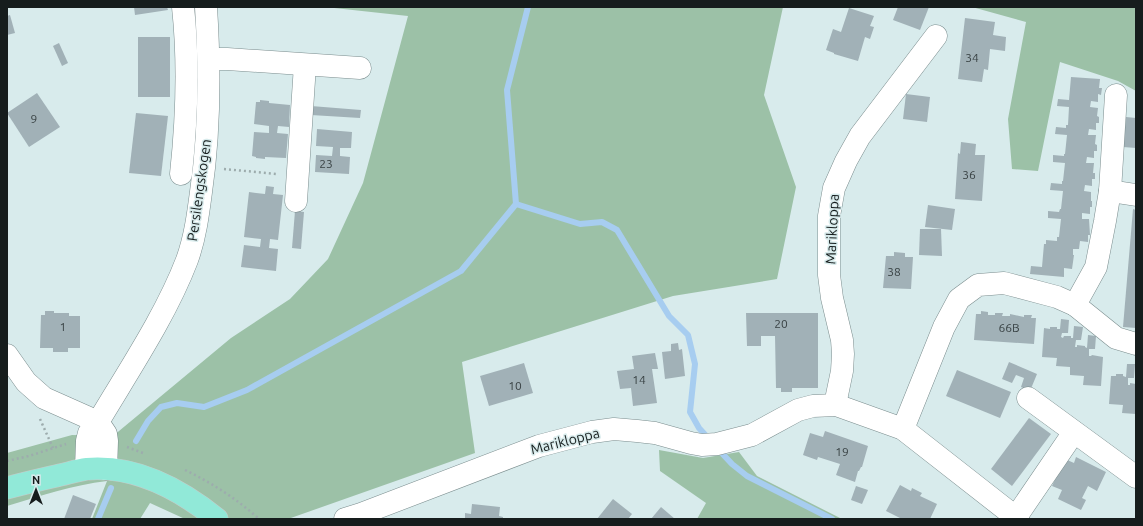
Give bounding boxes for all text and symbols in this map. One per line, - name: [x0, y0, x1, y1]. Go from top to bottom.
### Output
- house number: 34: [965, 51, 979, 64]
- house number: 9: [31, 112, 37, 125]
- street label: Persilengskogen: [184, 138, 214, 242]
- house number: 23: [319, 157, 333, 170]
- house number: 36: [962, 168, 976, 181]
- street label: Marikloppa: [822, 193, 842, 265]
- house number: 38: [887, 265, 901, 278]
- house number: 20: [774, 317, 788, 330]
- house number: 1: [60, 320, 66, 333]
- house number: 66B: [998, 321, 1020, 334]
- house number: 14: [632, 373, 646, 386]
- house number: 10: [508, 379, 522, 392]
- street label: Marikloppa: [529, 425, 601, 457]
- house number: 19: [835, 445, 849, 458]
- north arrow: [16, 470, 56, 510]
- text: N: [32, 474, 40, 486]

